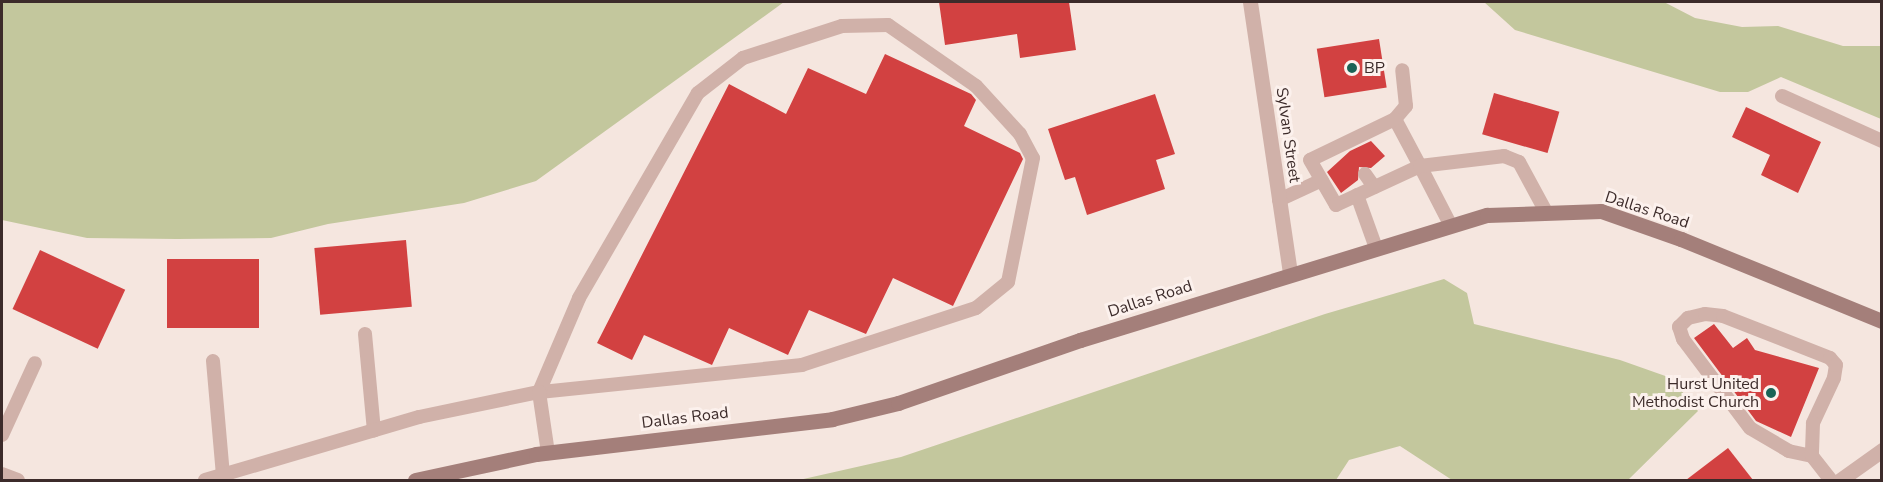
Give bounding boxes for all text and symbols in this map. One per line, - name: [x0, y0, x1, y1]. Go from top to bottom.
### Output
- place label: BP: [1364, 58, 1385, 78]
- marker: BP: [1345, 61, 1359, 75]
- street label: Sylvan Street: [1272, 86, 1304, 184]
- street label: Dallas Road: [1603, 187, 1691, 233]
- street label: Dallas Road: [1106, 276, 1194, 322]
- place label: Hurst United Methodist Church: [1632, 374, 1759, 412]
- marker: Hurst United Methodist Church: [1764, 386, 1778, 400]
- street label: Dallas Road: [640, 403, 730, 433]

